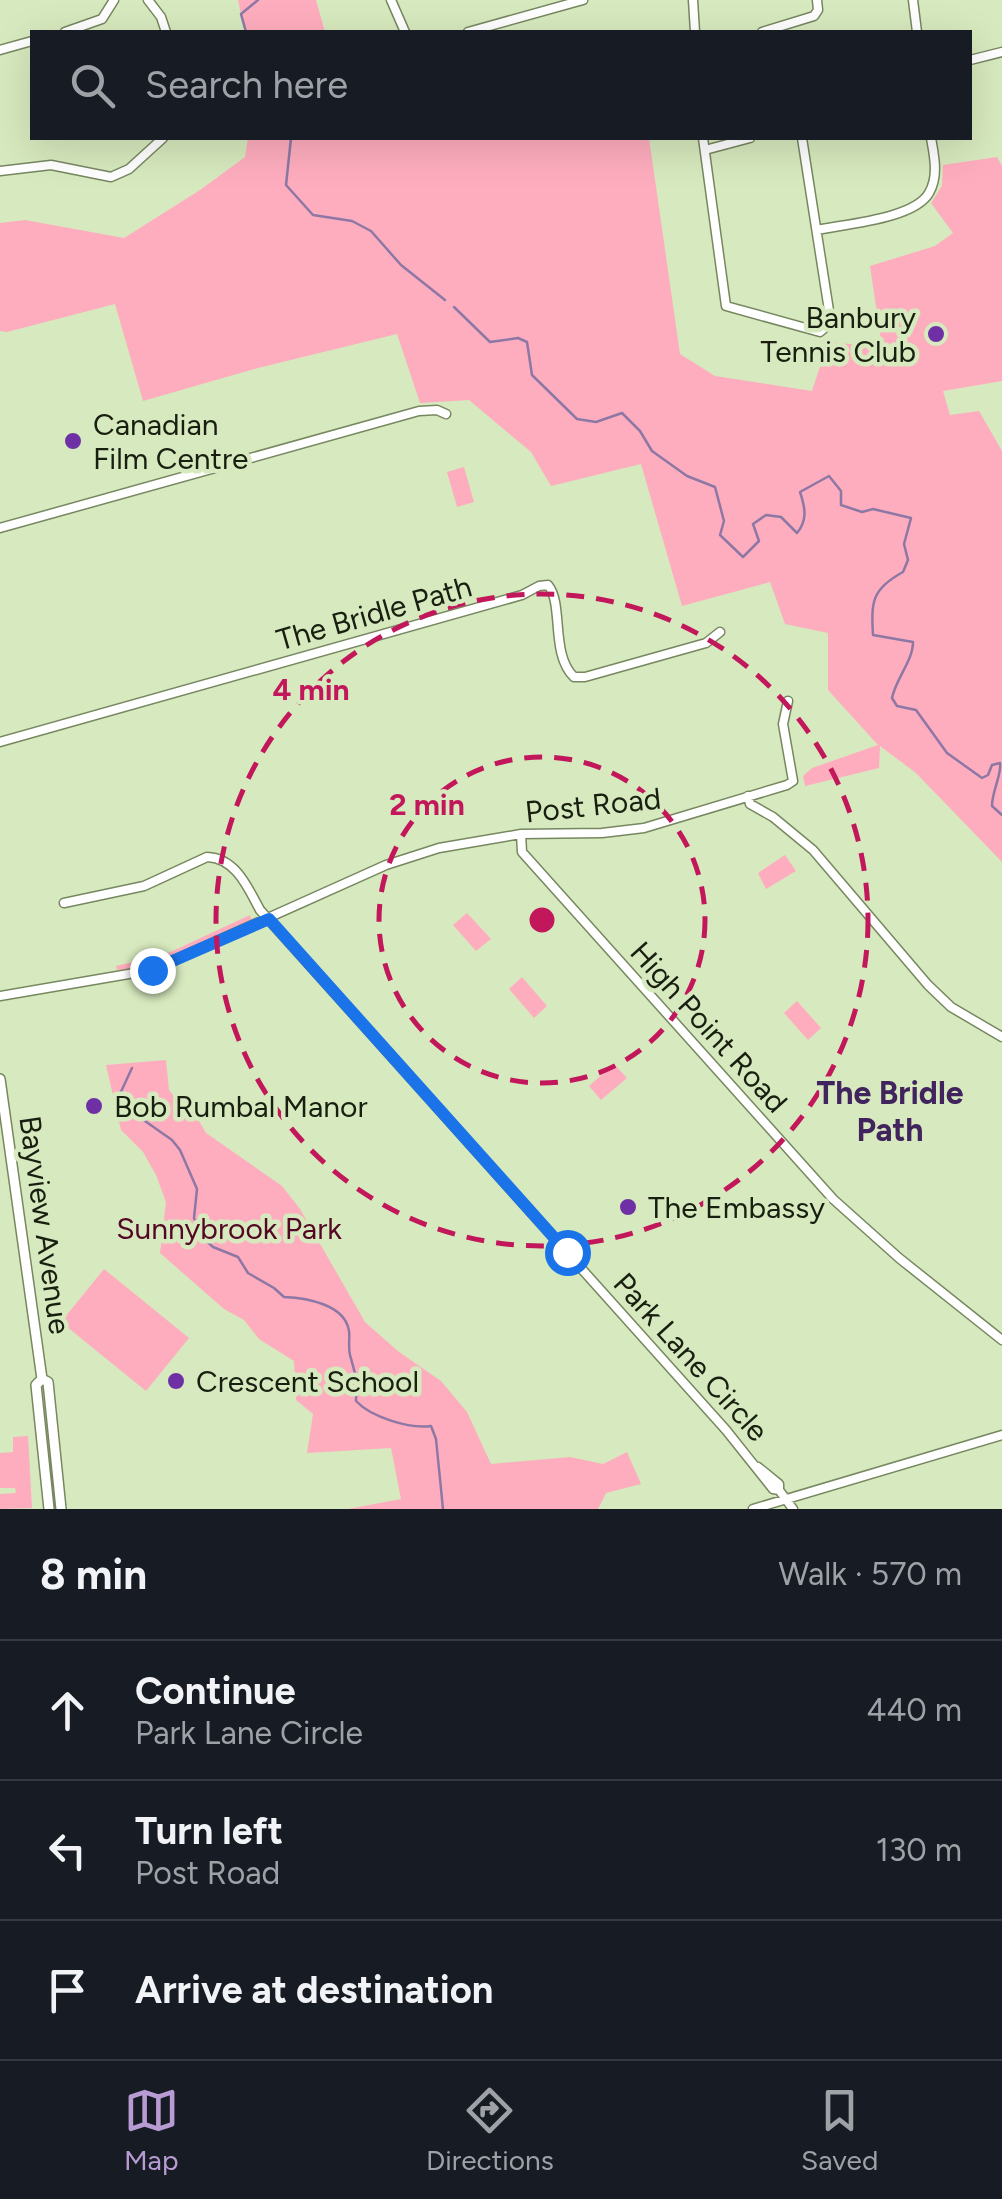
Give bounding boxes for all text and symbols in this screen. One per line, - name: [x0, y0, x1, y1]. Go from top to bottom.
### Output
- search box: [30, 30, 972, 140]
- icon: search: [65, 58, 120, 113]
- text: Search here: [145, 62, 348, 108]
- place label: Banbury Tennis Club: [761, 299, 916, 370]
- marker: Banbury Tennis Club: [925, 323, 947, 345]
- place label: Canadian Film Centre: [93, 406, 248, 477]
- marker: Canadian Film Centre: [62, 430, 84, 452]
- street label: The Bridle Path: [272, 568, 476, 658]
- text: 4 min: [272, 671, 350, 708]
- street label: Post Road: [523, 779, 663, 831]
- text: 2 min: [389, 786, 465, 823]
- centre of rings: [524, 902, 560, 938]
- street label: High Point Road: [623, 934, 795, 1120]
- route end: [130, 948, 176, 994]
- district label: The Bridle Path: [816, 1074, 964, 1149]
- place label: Bob Rumbal Manor: [114, 1088, 368, 1125]
- marker: Bob Rumbal Manor: [83, 1095, 105, 1117]
- street label: Bayview Avenue: [11, 1113, 79, 1337]
- place label: The Embassy: [648, 1189, 825, 1226]
- marker: The Embassy: [617, 1196, 639, 1218]
- park label: Sunnybrook Park: [116, 1210, 342, 1247]
- route start: [545, 1230, 591, 1276]
- street label: Park Lane Circle: [606, 1265, 776, 1449]
- place label: Crescent School: [196, 1363, 419, 1400]
- marker: Crescent School: [165, 1370, 187, 1392]
- text: 8 min: [40, 1549, 147, 1600]
- text: Walk · 570 m: [779, 1555, 962, 1593]
- text: Continue: [135, 1668, 296, 1714]
- icon: ahead: [40, 1683, 95, 1738]
- text: 440 m: [867, 1691, 962, 1729]
- text: Park Lane Circle: [135, 1714, 363, 1752]
- text: Turn left: [135, 1808, 283, 1854]
- icon: left: [40, 1823, 95, 1878]
- text: 130 m: [876, 1831, 962, 1869]
- text: Post Road: [135, 1854, 280, 1892]
- icon: arrive: [40, 1963, 95, 2018]
- text: Arrive at destination: [135, 1967, 493, 2013]
- tab: Map: [124, 2083, 179, 2177]
- tab: Directions: [426, 2083, 554, 2177]
- tab: Saved: [801, 2083, 878, 2177]

